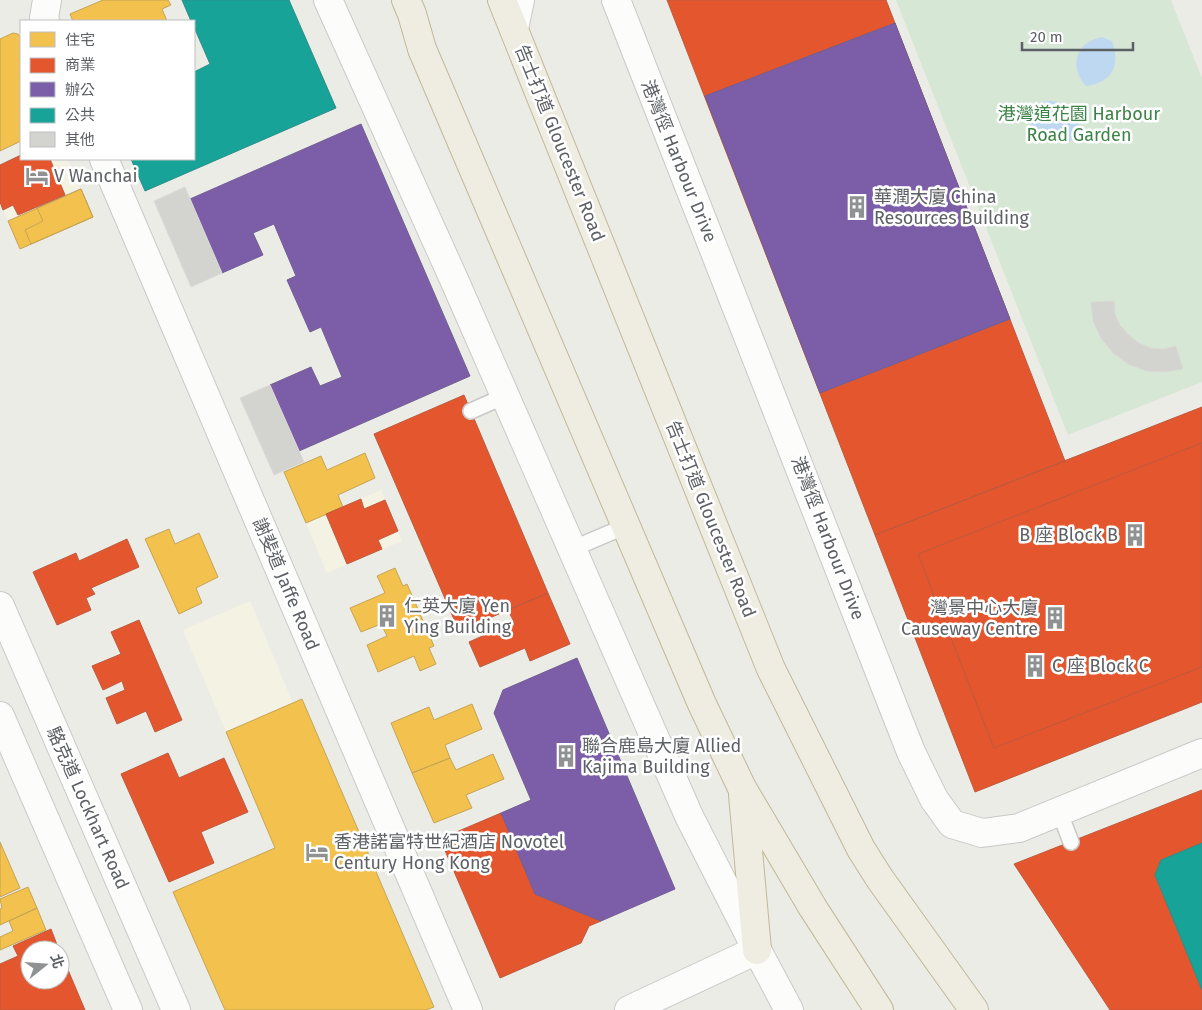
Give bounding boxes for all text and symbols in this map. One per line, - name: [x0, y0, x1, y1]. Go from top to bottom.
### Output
- legend: [20, 20, 195, 160]
- scale bar: [1022, 20, 1133, 52]
- text: 20 m: [1030, 28, 1063, 46]
- text: 住宅: [65, 31, 95, 49]
- street label: 告士打道 Gloucester Road: [510, 42, 610, 244]
- text: 商業: [65, 56, 95, 74]
- street label: 港灣徑 Harbour Drive: [636, 77, 722, 245]
- text: 辦公: [65, 81, 95, 99]
- park label: 港灣道花園 Harbour Road Garden: [998, 103, 1160, 146]
- text: 公共: [65, 106, 95, 124]
- text: 其他: [65, 131, 95, 149]
- hotel icon: V Wanchai: [24, 163, 50, 189]
- place label: V Wanchai: [54, 165, 137, 187]
- place label: 華潤大廈 China Resources Building: [874, 186, 1030, 229]
- building icon: 華潤大廈 China Resources Building: [844, 194, 870, 220]
- street label: 告士打道 Gloucester Road: [661, 418, 761, 620]
- street label: 港灣徑 Harbour Drive: [787, 453, 869, 623]
- street label: 謝斐道 Jaffe Road: [248, 514, 324, 654]
- building icon: B 座 Block B: [1122, 522, 1148, 548]
- place label: B 座 Block B: [1019, 524, 1118, 546]
- place label: 仁英大廈 Yen Ying Building: [404, 595, 512, 638]
- place label: 灣景中心大廈 Causeway Centre: [901, 597, 1038, 640]
- building icon: 仁英大廈 Yen Ying Building: [374, 603, 400, 629]
- building icon: 灣景中心大廈 Causeway Centre: [1042, 605, 1068, 631]
- building icon: C 座 Block C: [1022, 653, 1048, 679]
- place label: C 座 Block C: [1052, 655, 1149, 677]
- street label: 駱克道 Lockhart Road: [42, 723, 134, 893]
- place label: 聯合鹿島大廈 Allied Kajima Building: [582, 735, 741, 778]
- building icon: 聯合鹿島大廈 Allied Kajima Building: [553, 743, 579, 769]
- place label: 香港諾富特世紀酒店 Novotel Century Hong Kong: [334, 831, 564, 874]
- hotel icon: 香港諾富特世紀酒店 Novotel Century Hong Kong: [304, 839, 330, 865]
- north arrow: [20, 940, 70, 990]
- text: 北: [47, 952, 67, 971]

